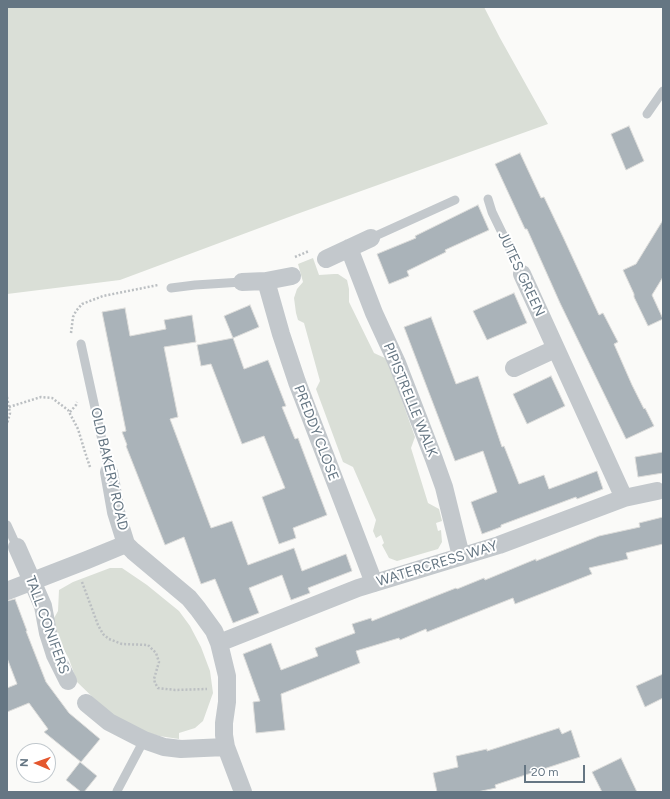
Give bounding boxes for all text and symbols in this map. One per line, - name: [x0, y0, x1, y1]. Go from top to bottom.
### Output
- street label: JUTES GREEN: [494, 229, 548, 319]
- street label: PIPISTRELLE WALK: [379, 340, 441, 460]
- street label: PREDDY CLOSE: [290, 383, 342, 483]
- street label: OLD BAKERY ROAD: [87, 406, 131, 532]
- street label: WATERCRESS WAY: [374, 538, 500, 590]
- street label: TALL CONIFERS: [21, 574, 73, 676]
- north arrow: [16, 743, 56, 783]
- scale bar: [526, 757, 587, 783]
- text: N: [18, 758, 31, 767]
- text: 20 m: [531, 765, 559, 779]

